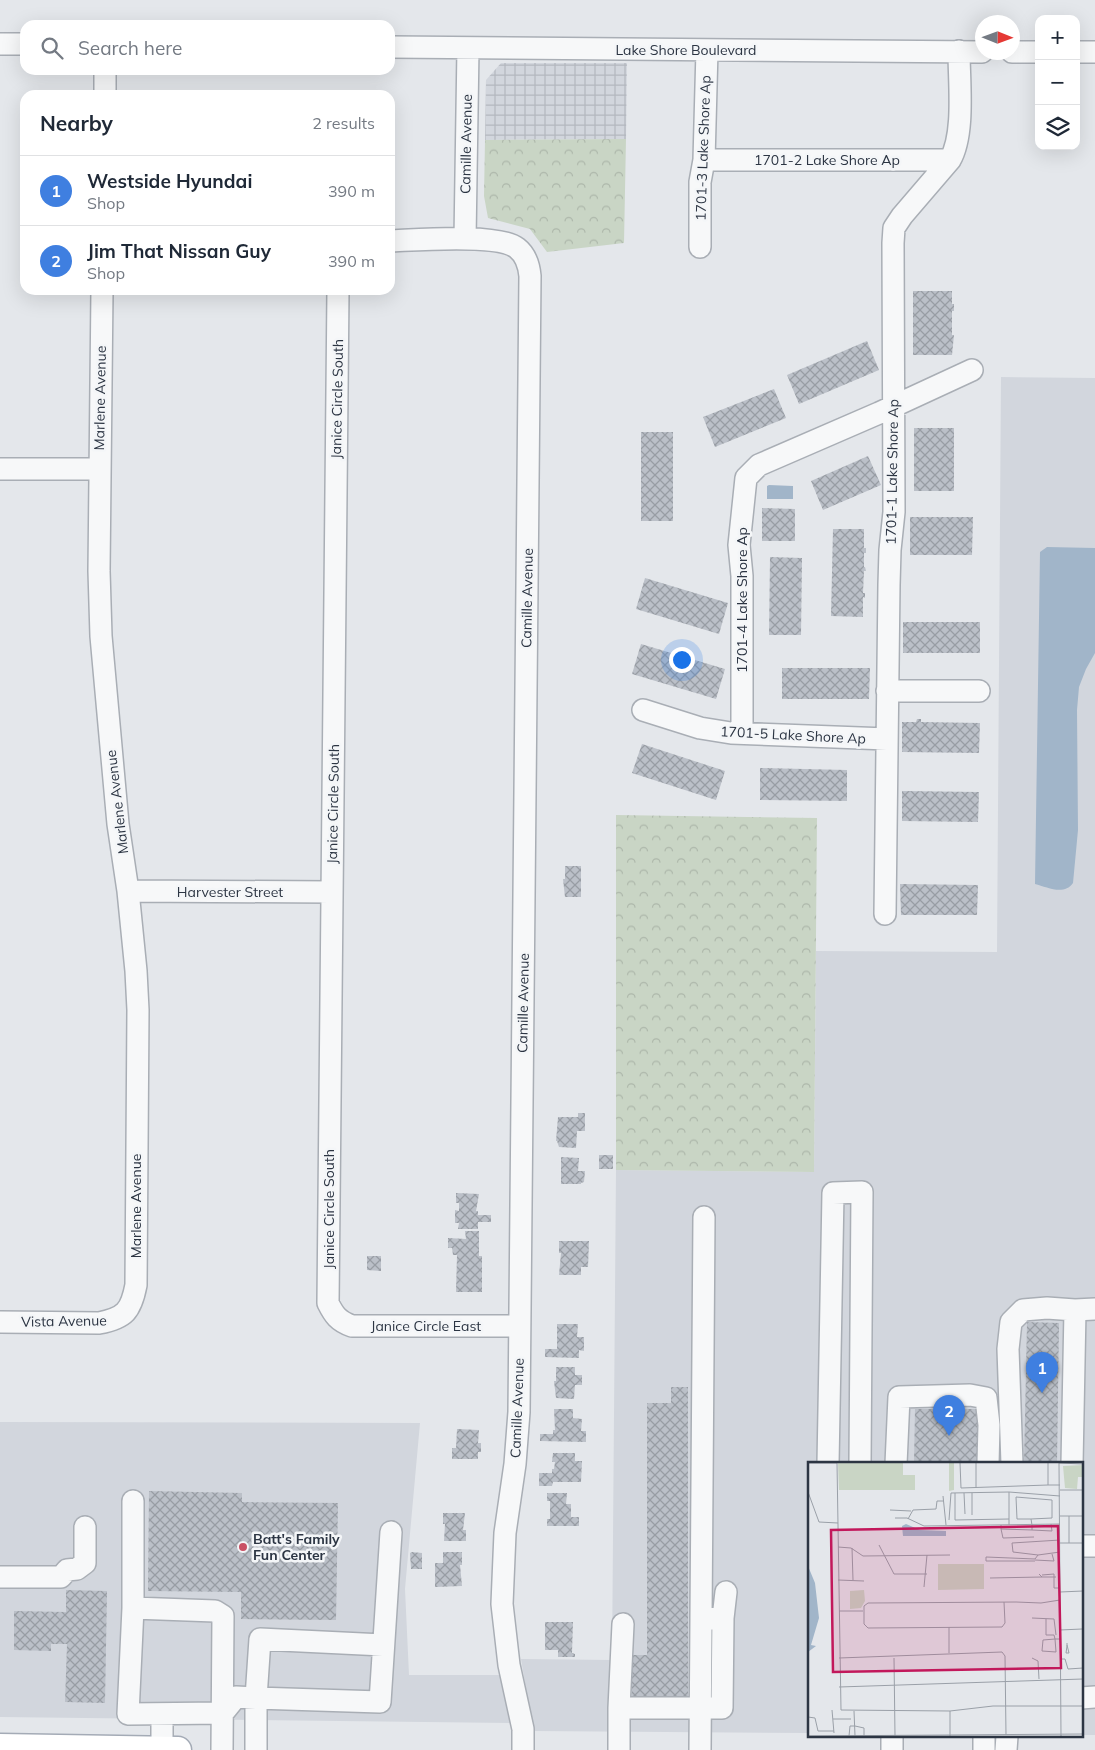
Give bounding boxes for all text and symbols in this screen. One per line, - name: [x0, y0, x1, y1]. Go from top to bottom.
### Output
- north arrow: [975, 15, 1020, 60]
- map controls: [1035, 15, 1080, 150]
- button: +: [1035, 15, 1080, 60]
- search box: [20, 20, 395, 75]
- icon: search: [38, 34, 66, 62]
- text: Search here: [78, 36, 182, 60]
- street label: Lake Shore Boulevard: [615, 41, 757, 59]
- button: −: [1035, 60, 1080, 105]
- street label: 1701-3 Lake Shore Ap: [691, 75, 715, 221]
- street label: Camille Avenue: [456, 94, 476, 194]
- button: layers: [1035, 105, 1080, 150]
- text: Nearby: [40, 110, 113, 136]
- text: 2 results: [312, 113, 375, 133]
- street label: 1701-2 Lake Shore Ap: [754, 151, 900, 169]
- text: Westside Hyundai: [87, 169, 252, 193]
- text: 1: [51, 181, 61, 201]
- text: 390 m: [328, 181, 375, 201]
- text: Shop: [87, 193, 125, 213]
- text: Jim That Nissan Guy: [87, 239, 271, 263]
- text: 2: [51, 251, 61, 271]
- text: 390 m: [328, 251, 375, 271]
- text: Shop: [87, 263, 125, 283]
- street label: Janice Circle South: [327, 339, 347, 459]
- street label: Marlene Avenue: [90, 346, 110, 450]
- street label: 1701-1 Lake Shore Ap: [882, 399, 902, 545]
- street label: 1701-4 Lake Shore Ap: [733, 527, 751, 673]
- street label: Camille Avenue: [517, 548, 537, 648]
- your location: [669, 647, 695, 673]
- street label: 1701-5 Lake Shore Ap: [720, 722, 866, 748]
- street label: Janice Circle South: [323, 744, 343, 864]
- street label: Marlene Avenue: [102, 749, 132, 855]
- street label: Harvester Street: [177, 883, 283, 901]
- street label: Camille Avenue: [513, 953, 533, 1053]
- street label: Janice Circle South: [320, 1149, 338, 1269]
- street label: Marlene Avenue: [127, 1154, 145, 1258]
- street label: Vista Avenue: [21, 1311, 107, 1331]
- street label: Janice Circle East: [371, 1317, 481, 1335]
- pin: 1: [1026, 1352, 1058, 1393]
- street label: Camille Avenue: [506, 1358, 528, 1458]
- pin: 2: [933, 1395, 965, 1436]
- inset map: [808, 1462, 1082, 1738]
- place label: Batt's Family Fun Center: [253, 1530, 340, 1564]
- marker: Batt's Family Fun Center: [237, 1541, 249, 1553]

